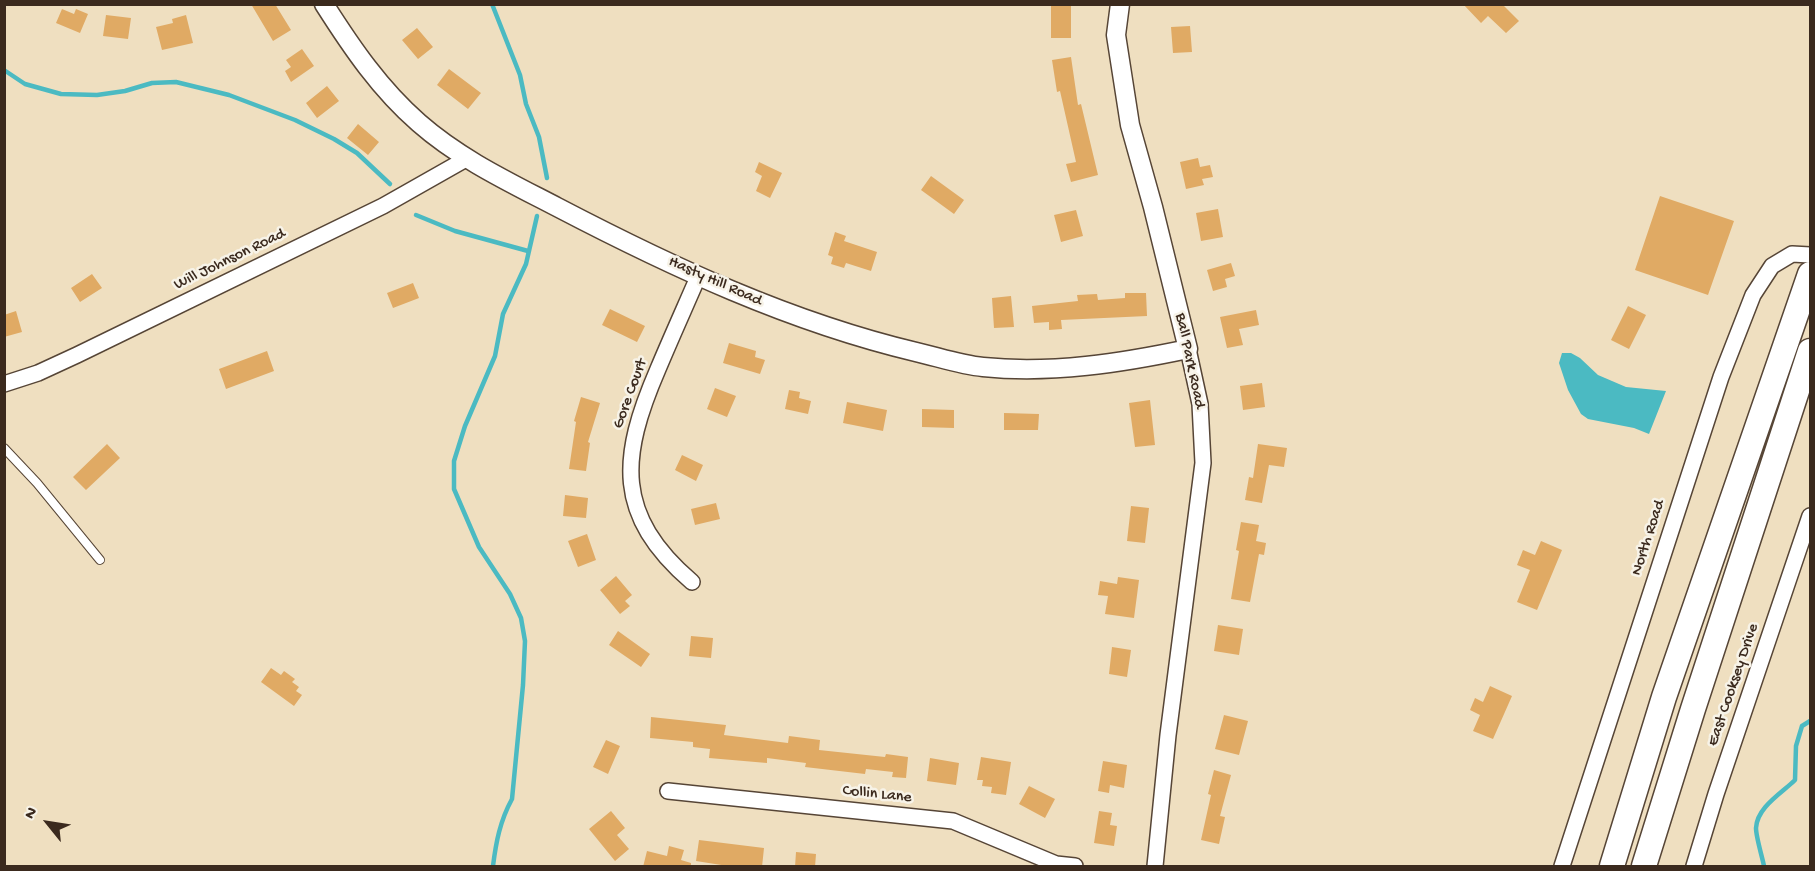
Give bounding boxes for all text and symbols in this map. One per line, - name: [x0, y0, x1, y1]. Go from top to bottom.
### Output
- street label: Will Johnson Road: [171, 225, 289, 295]
- street label: Hasty Hill Road: [665, 253, 765, 311]
- street label: Ball Park Road: [1170, 311, 1208, 411]
- street label: Gore Court: [610, 357, 652, 431]
- street label: North Road: [1628, 498, 1670, 578]
- street label: East Cooksey Drive: [1704, 621, 1764, 749]
- street label: Collin Lane: [841, 782, 913, 808]
- north arrow: [18, 793, 78, 853]
- text: N: [21, 804, 43, 823]

